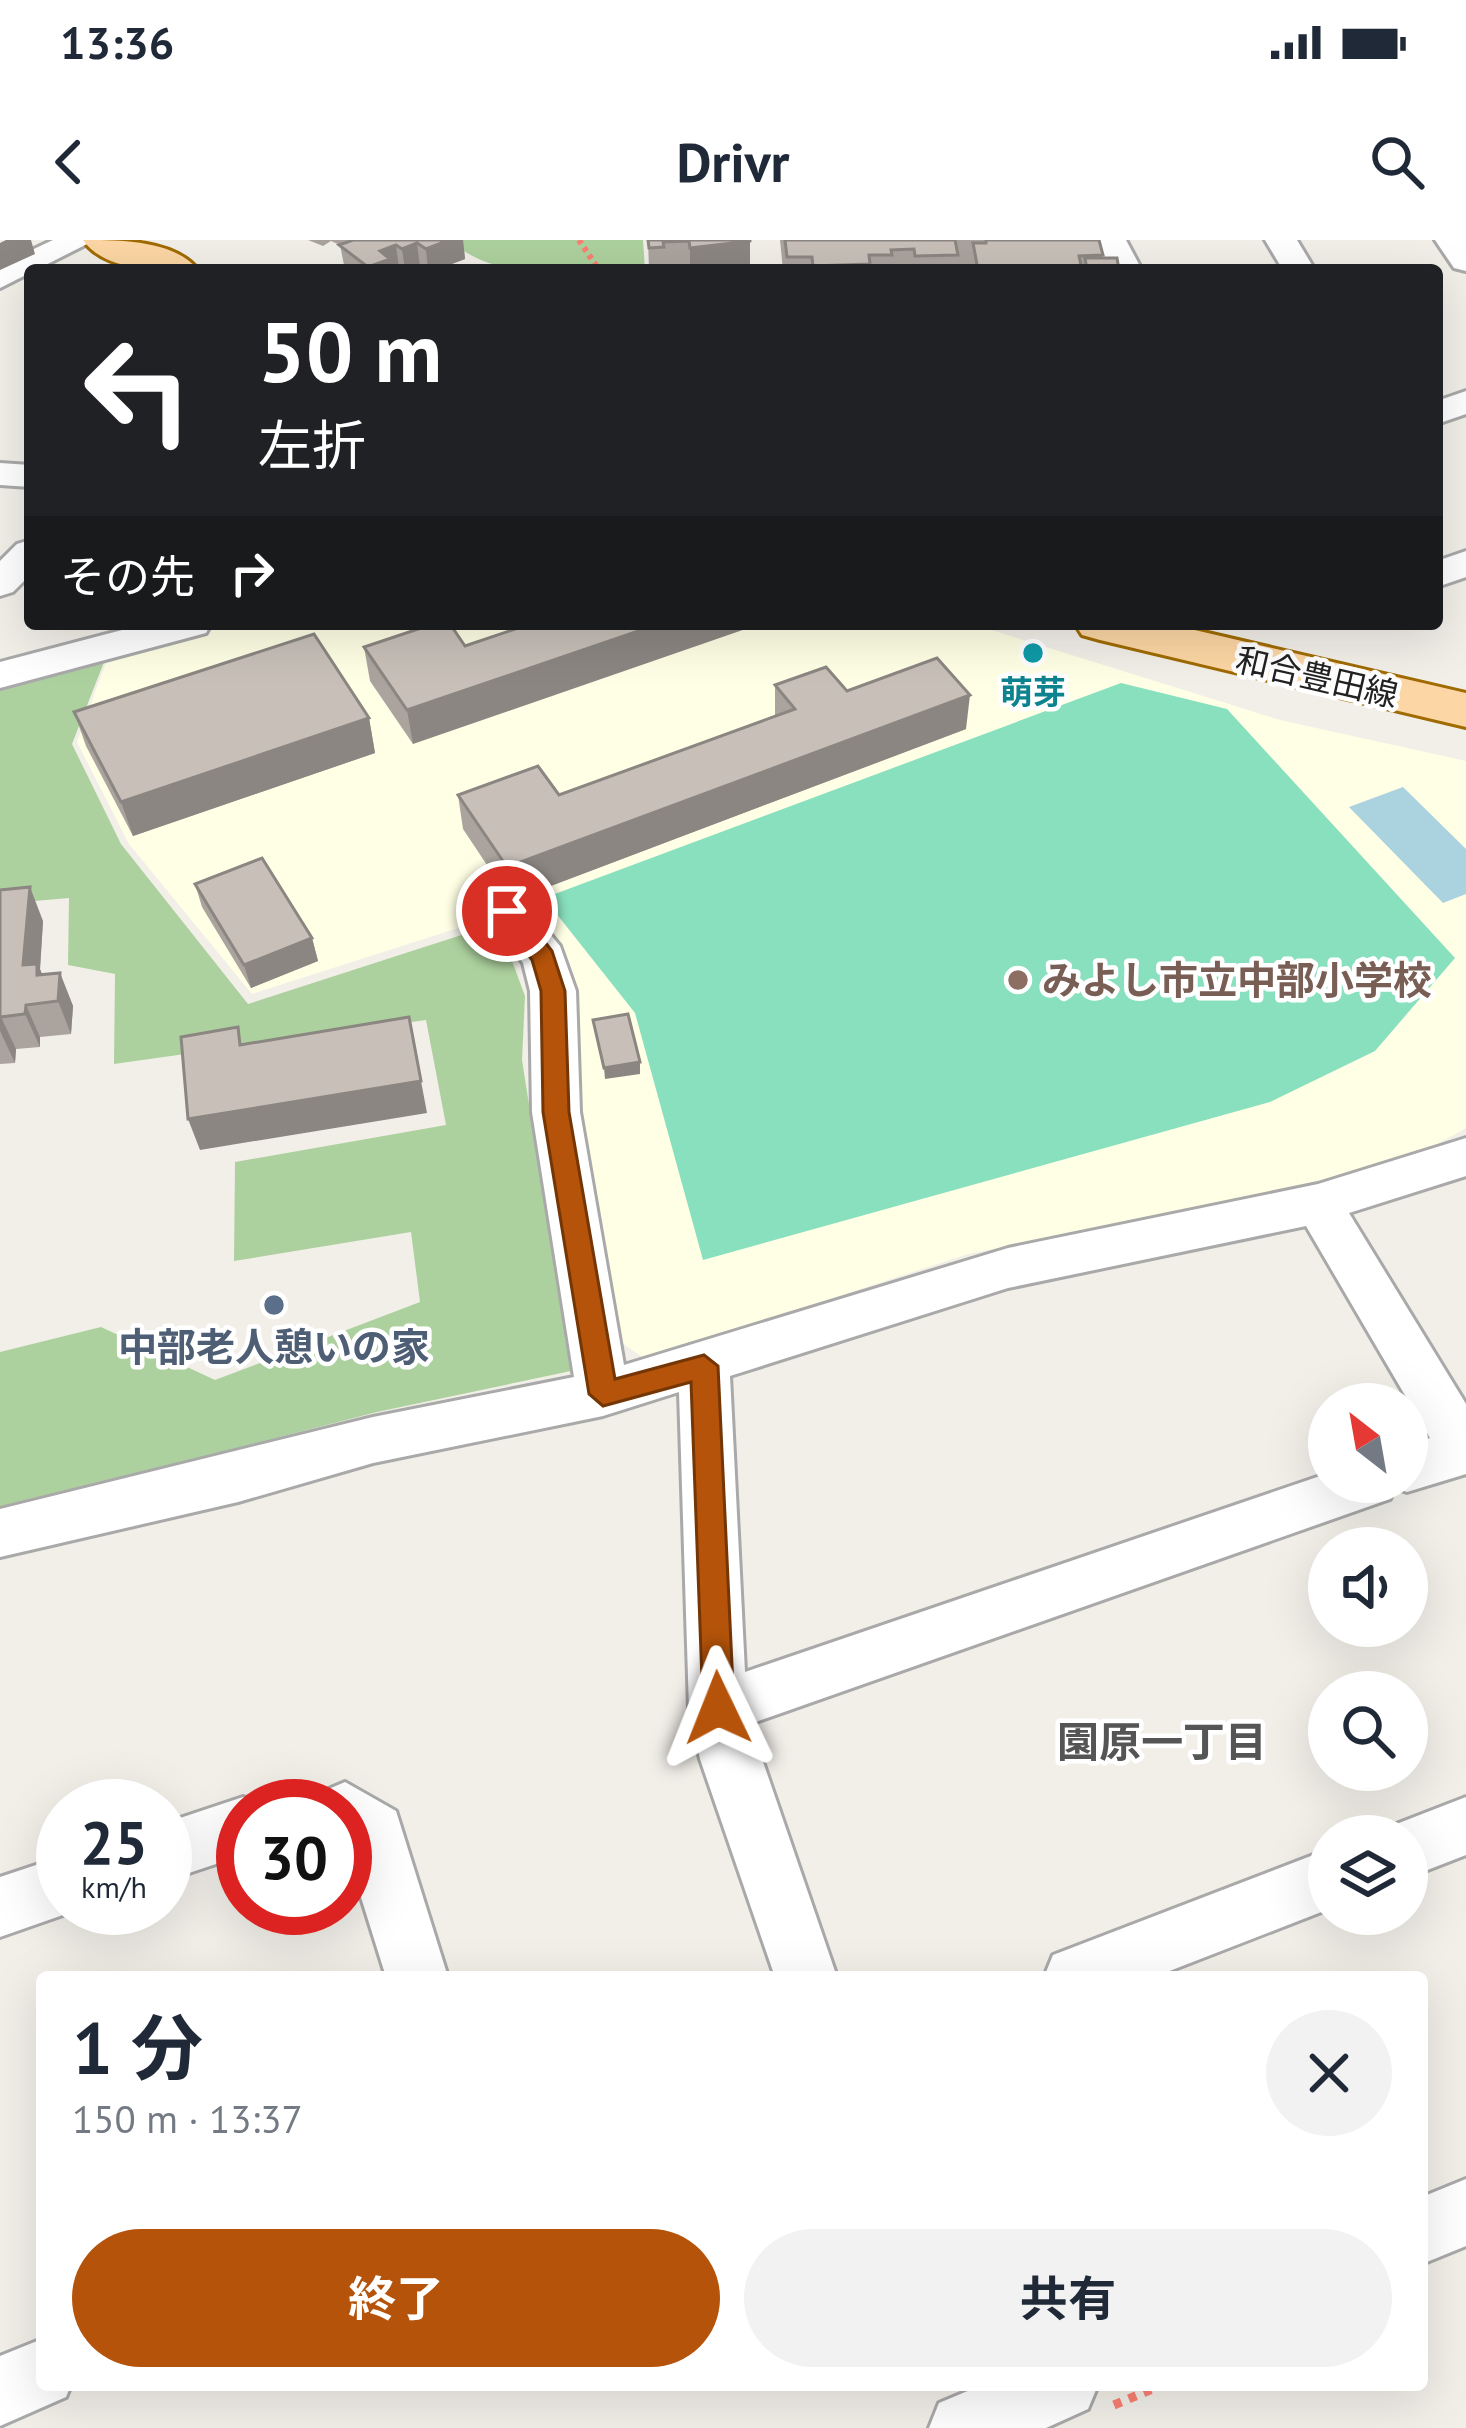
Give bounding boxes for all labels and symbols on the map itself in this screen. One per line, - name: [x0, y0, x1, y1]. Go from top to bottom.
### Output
- street label: 和合豊田線: [1232, 637, 1402, 716]
- marker: 萌芽: [1020, 640, 1046, 666]
- place label: 萌芽: [1000, 670, 1066, 713]
- pin: [456, 860, 558, 962]
- place label: みよし市立中部小学校: [1042, 954, 1432, 1005]
- marker: みよし市立中部小学校: [1005, 967, 1031, 993]
- marker: 中部老人憩いの家: [261, 1292, 287, 1318]
- place label: 中部老人憩いの家: [118, 1321, 430, 1372]
- north arrow: [1308, 1383, 1428, 1503]
- position arrow: [655, 1645, 781, 1771]
- district label: 園原一丁目: [1057, 1714, 1267, 1769]
- speed limit sign: 30: [216, 1779, 372, 1935]

